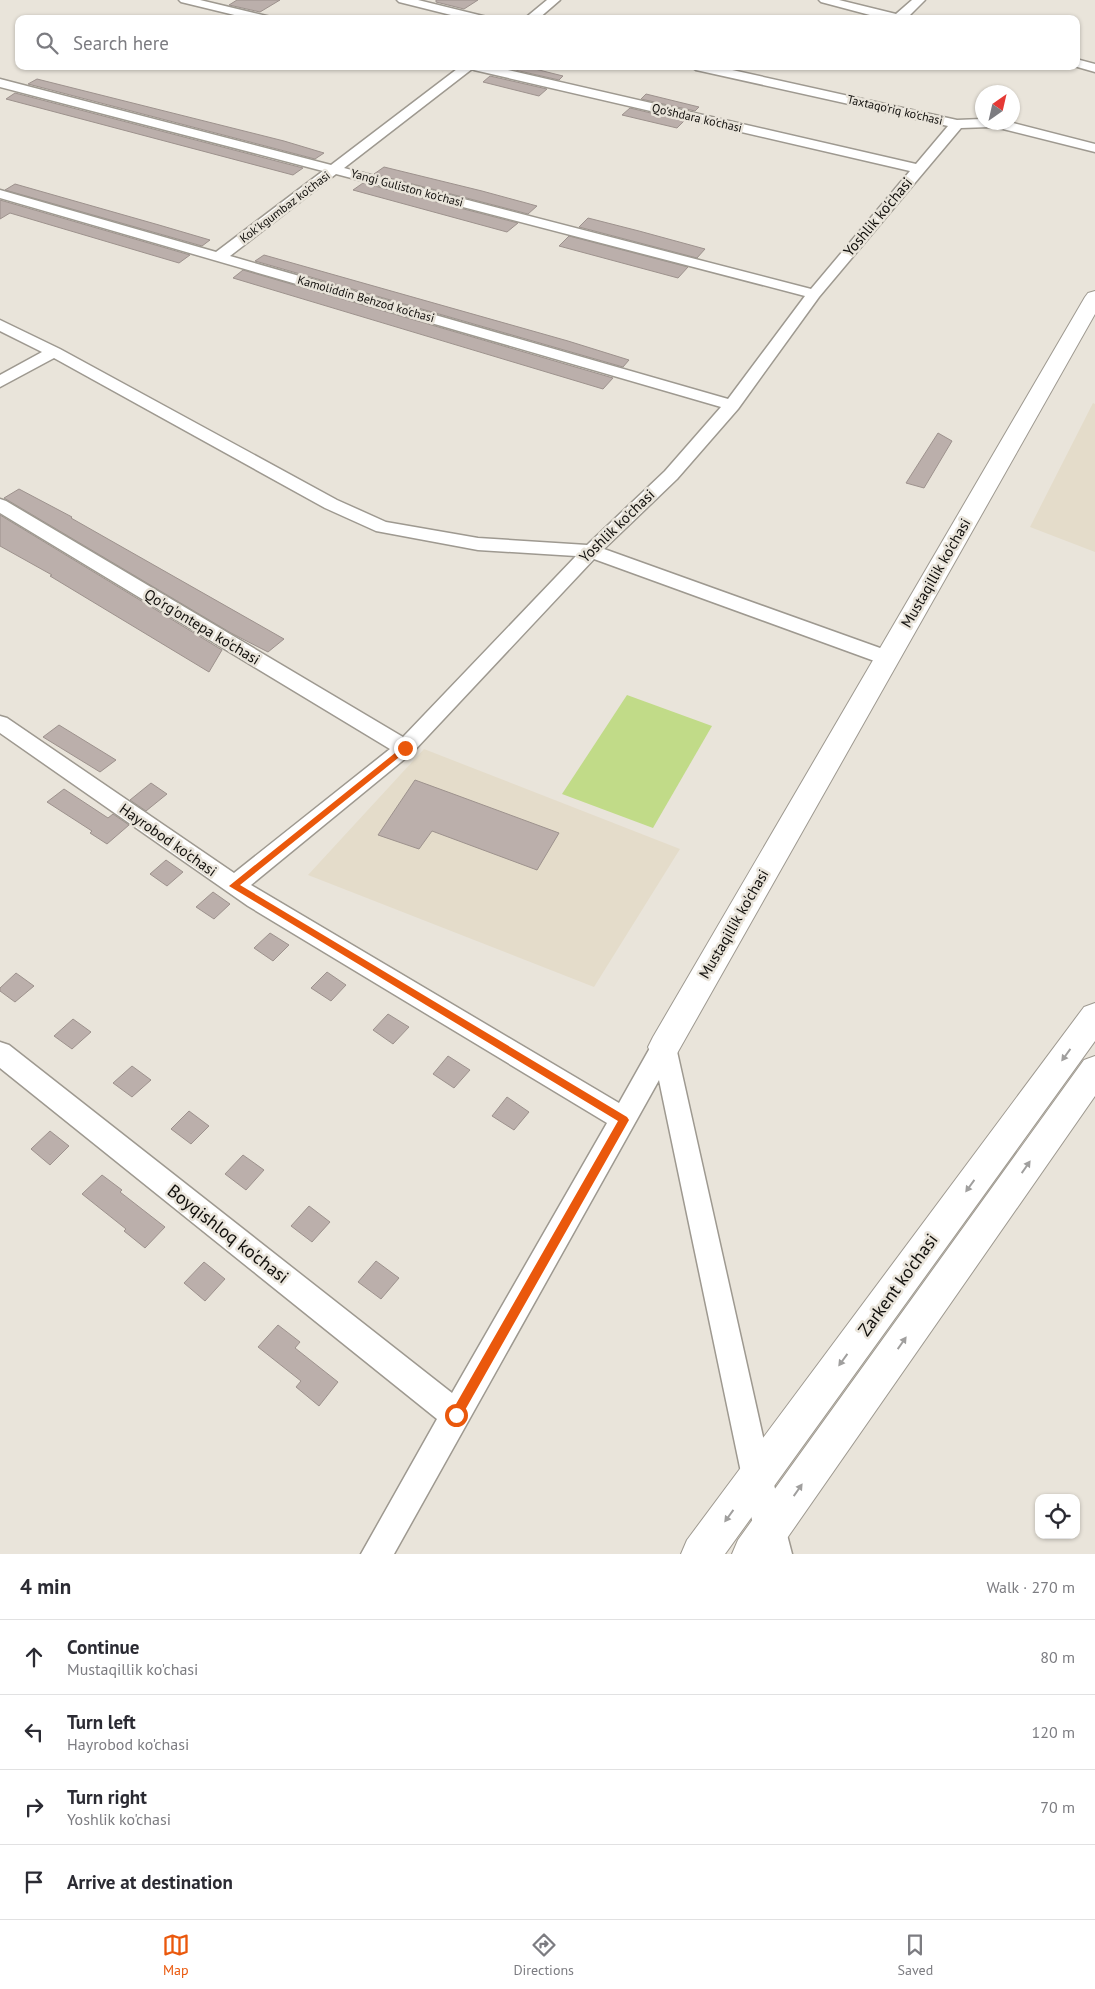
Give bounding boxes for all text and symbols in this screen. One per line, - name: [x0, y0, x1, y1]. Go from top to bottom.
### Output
- search box: [15, 15, 1080, 70]
- icon: search: [33, 29, 61, 57]
- text: Search here: [73, 31, 169, 55]
- north arrow: [975, 85, 1020, 130]
- street label: Taxtaqo'riq ko'chasi: [846, 91, 944, 128]
- street label: Qo'shdara ko'chasi: [651, 100, 744, 135]
- street label: Yangi Guliston ko'chasi: [349, 165, 465, 210]
- street label: Kok'kgumbaz ko'chasi: [236, 168, 333, 246]
- street label: Yoshlik ko'chasi: [839, 173, 916, 260]
- street label: Kamoliddin Behzod ko'chasi: [296, 272, 436, 325]
- street label: Yoshlik ko'chasi: [575, 485, 658, 566]
- street label: Mustaqillik ko'chasi: [897, 515, 975, 631]
- street label: Qo'rg'ontepa ko'chasi: [141, 584, 264, 669]
- route end: [394, 737, 417, 760]
- street label: Hayrobod ko'chasi: [116, 799, 221, 880]
- street label: Mustaqillik ko'chasi: [695, 866, 773, 982]
- one-way arrow: [1061, 1048, 1071, 1062]
- one-way arrow: [1021, 1161, 1031, 1174]
- street label: Boyqishloq ko'chasi: [163, 1179, 294, 1288]
- one-way arrow: [965, 1179, 975, 1193]
- street label: Zarkent ko'chasi: [853, 1229, 943, 1341]
- one-way arrow: [897, 1336, 907, 1350]
- one-way arrow: [838, 1353, 848, 1367]
- route start: [445, 1404, 468, 1427]
- one-way arrow: [793, 1483, 803, 1497]
- map controls: [1035, 1494, 1080, 1539]
- button: locate: [1035, 1494, 1080, 1539]
- one-way arrow: [724, 1509, 734, 1523]
- text: 4 min: [20, 1573, 71, 1600]
- text: Walk · 270 m: [986, 1577, 1075, 1597]
- text: Continue: [67, 1635, 139, 1659]
- icon: ahead: [20, 1643, 48, 1671]
- text: 80 m: [1040, 1647, 1075, 1667]
- text: Mustaqillik ko'chasi: [67, 1659, 198, 1679]
- text: Turn left: [67, 1710, 136, 1734]
- icon: left: [20, 1718, 48, 1746]
- text: 120 m: [1032, 1722, 1075, 1742]
- text: Hayrobod ko'chasi: [67, 1734, 189, 1754]
- text: Turn right: [67, 1785, 147, 1809]
- icon: right: [20, 1793, 48, 1821]
- text: 70 m: [1040, 1797, 1075, 1817]
- text: Yoshlik ko'chasi: [67, 1809, 171, 1829]
- icon: arrive: [20, 1868, 48, 1896]
- text: Arrive at destination: [67, 1870, 233, 1894]
- tab: Map: [162, 1931, 190, 1979]
- tab: Directions: [513, 1931, 574, 1979]
- tab: Saved: [898, 1931, 933, 1979]

